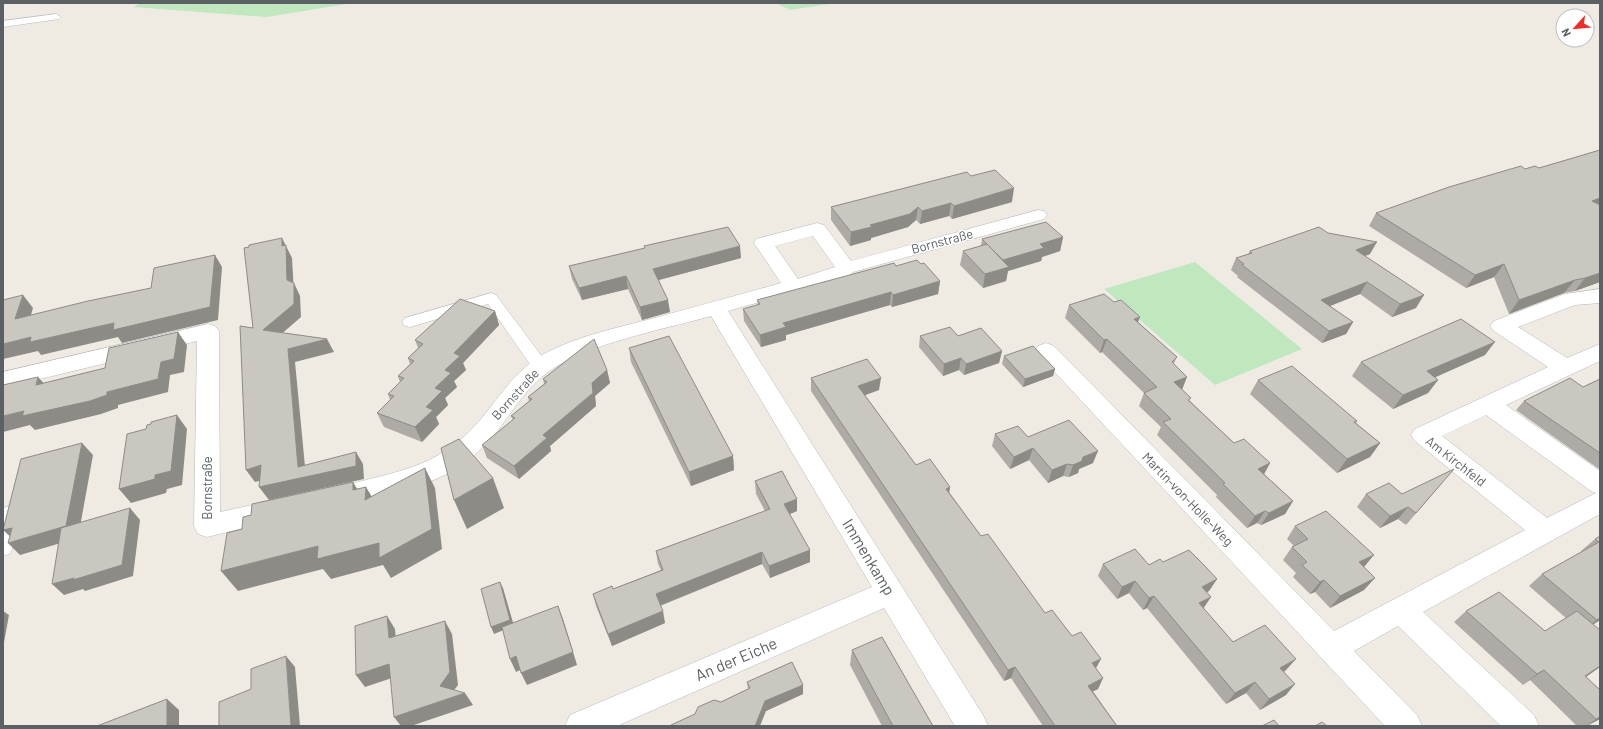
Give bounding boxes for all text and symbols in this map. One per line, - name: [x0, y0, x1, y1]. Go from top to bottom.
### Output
- north arrow: [1555, 8, 1595, 48]
- text: N: [1558, 27, 1573, 39]
- street label: Bornstraße: [909, 225, 975, 257]
- street label: Bornstraße: [488, 365, 542, 423]
- street label: Am Kirchfeld: [1423, 433, 1489, 489]
- street label: Martin-von-Holle-Weg: [1139, 449, 1237, 549]
- street label: Bornstraße: [199, 456, 215, 520]
- street label: Immenkamp: [839, 515, 900, 598]
- street label: An der Eiche: [692, 633, 780, 684]

